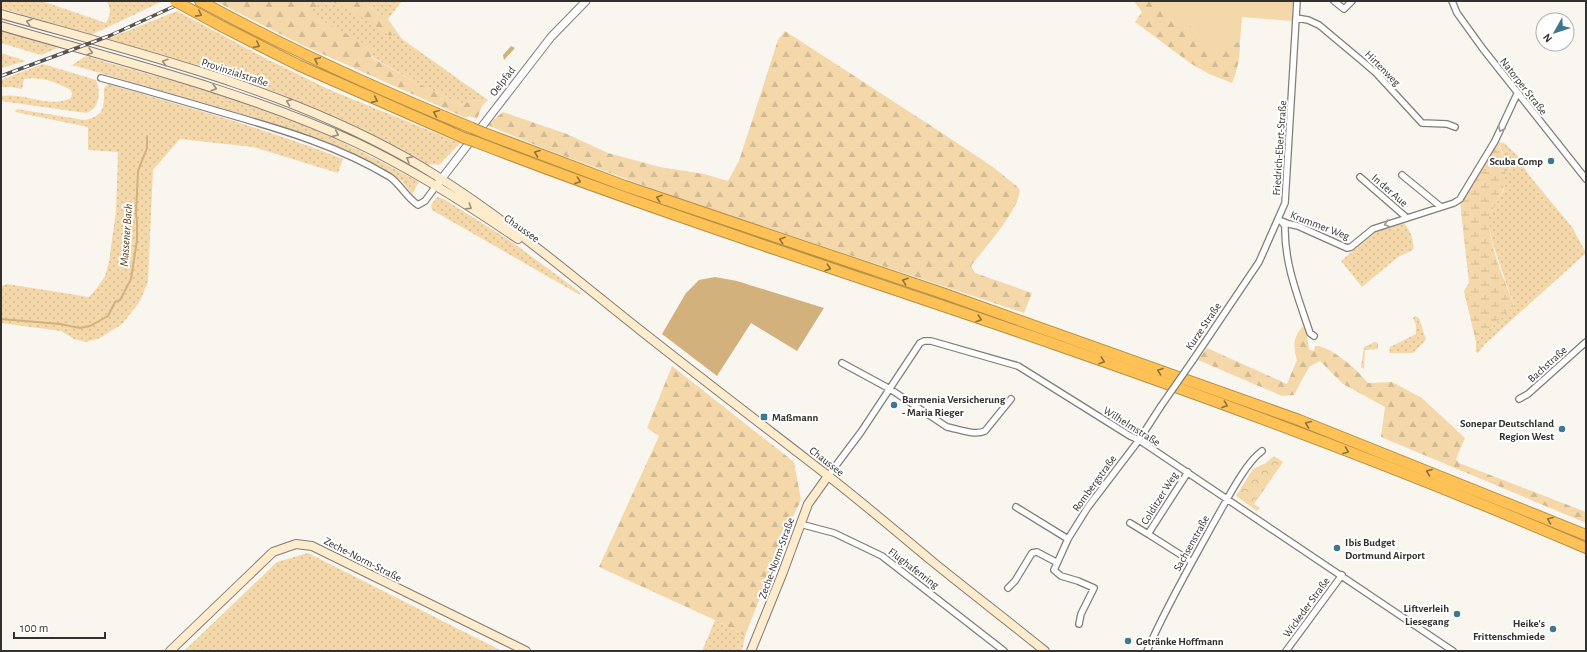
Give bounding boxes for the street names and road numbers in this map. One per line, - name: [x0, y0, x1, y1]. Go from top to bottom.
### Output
- street label: Hirtenweg: [1363, 48, 1403, 89]
- street label: Provinzialstraße: [200, 56, 270, 88]
- street label: Natorper Straße: [1498, 56, 1549, 117]
- street label: Oelpfad: [488, 64, 517, 98]
- street label: Friedrich-Ebert-Straße: [1271, 100, 1288, 196]
- street label: In der Aue: [1370, 172, 1410, 209]
- street label: Krummer Weg: [1289, 209, 1352, 242]
- street label: Chaussee: [502, 212, 541, 245]
- street label: Kurze Straße: [1184, 301, 1223, 352]
- street label: Bachstraße: [1526, 344, 1569, 385]
- street label: Wilhelmstraße: [1101, 405, 1162, 448]
- street label: Chaussee: [807, 445, 846, 478]
- street label: Rombergstraße: [1070, 453, 1118, 514]
- street label: Colditzer Weg: [1139, 469, 1180, 527]
- street label: Sachsenstraße: [1172, 513, 1211, 573]
- street label: Zeche-Norm-Straße: [757, 516, 796, 600]
- street label: Zeche-Norm-Straße: [322, 535, 403, 584]
- street label: Flughafenring: [886, 546, 942, 591]
- street label: Wickeder Straße: [1281, 575, 1332, 639]

